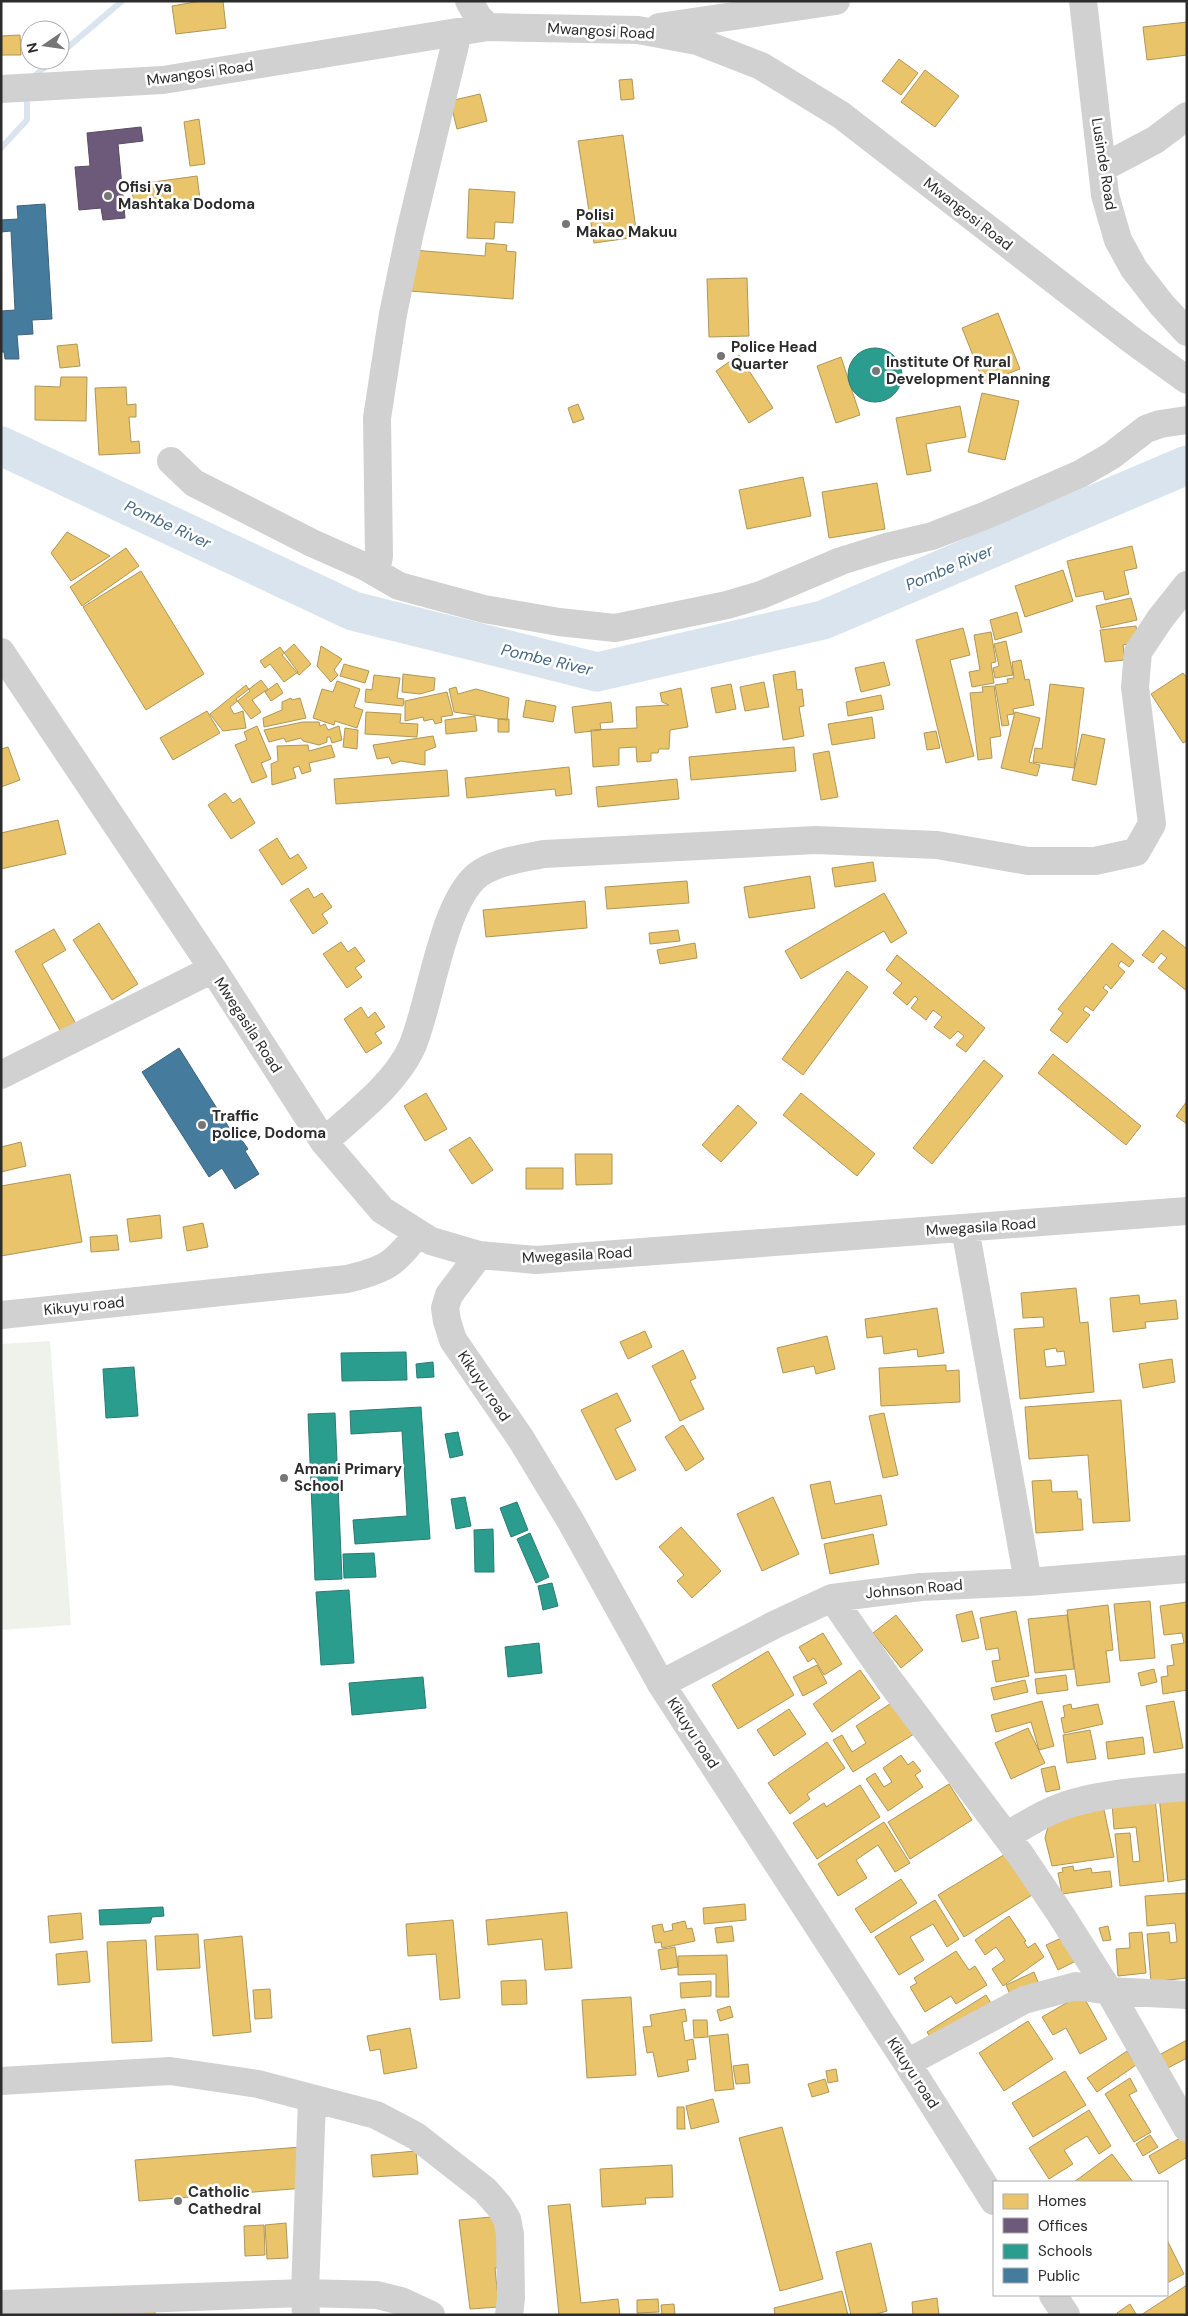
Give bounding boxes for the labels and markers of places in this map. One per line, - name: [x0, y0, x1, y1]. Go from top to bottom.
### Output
- place label: Ofisi ya Mashtaka Dodoma: [118, 177, 255, 214]
- marker: Ofisi ya Mashtaka Dodoma: [102, 190, 114, 202]
- place label: Polisi Makao Makuu: [576, 205, 677, 242]
- marker: Polisi Makao Makuu: [560, 218, 572, 230]
- place label: Police Head Quarter: [731, 337, 817, 374]
- marker: Police Head Quarter: [715, 350, 727, 362]
- place label: Institute Of Rural Development Planning: [886, 352, 1051, 389]
- marker: Institute Of Rural Development Planning: [870, 365, 882, 377]
- place label: Traffic police, Dodoma: [212, 1106, 326, 1143]
- marker: Traffic police, Dodoma: [196, 1119, 208, 1131]
- place label: Amani Primary School: [294, 1459, 402, 1496]
- marker: Amani Primary School: [278, 1472, 290, 1484]
- place label: Catholic Cathedral: [188, 2182, 261, 2219]
- marker: Catholic Cathedral: [172, 2195, 184, 2207]

